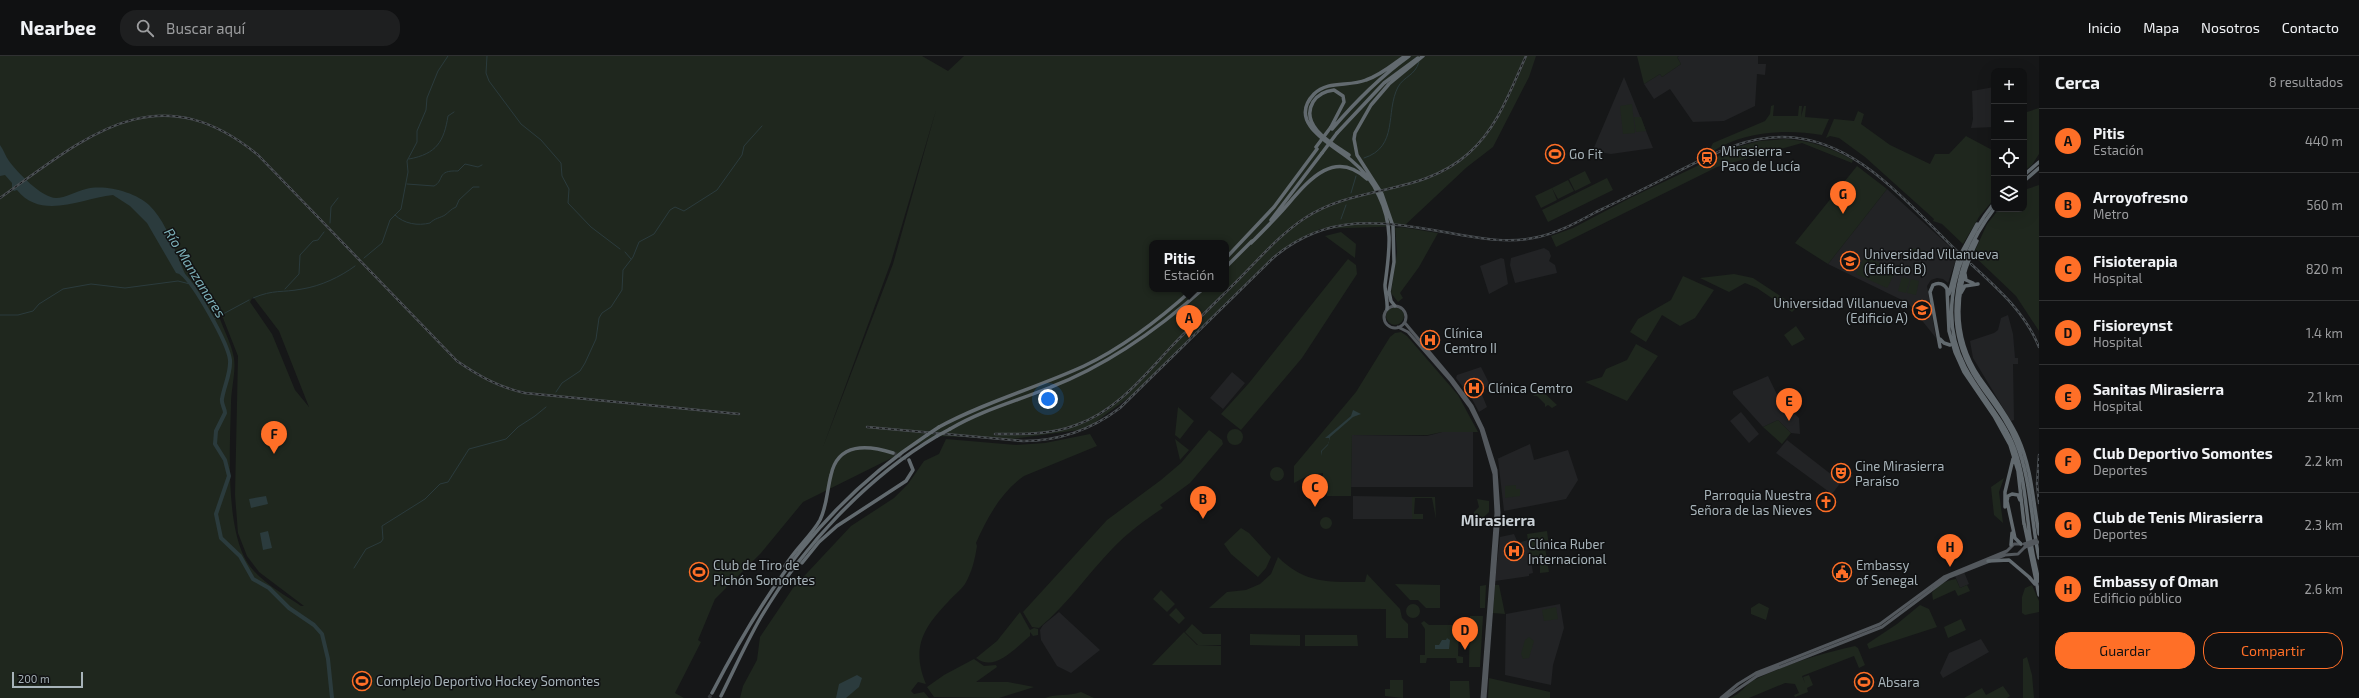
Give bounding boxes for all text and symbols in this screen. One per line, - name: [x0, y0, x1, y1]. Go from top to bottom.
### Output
- search box: [120, 10, 400, 46]
- text: Nearbee: [20, 16, 96, 39]
- icon: search: [134, 17, 156, 39]
- text: Buscar aquí: [166, 19, 245, 37]
- text: Inicio: [2088, 19, 2121, 36]
- text: Mapa: [2143, 19, 2179, 36]
- text: Nosotros: [2201, 19, 2260, 36]
- text: Contacto: [2282, 19, 2339, 36]
- map controls: [1991, 68, 2027, 212]
- button: +: [1991, 68, 2027, 104]
- text: Cerca: [2055, 72, 2100, 92]
- text: 8 resultados: [2269, 74, 2343, 90]
- button: −: [1991, 104, 2027, 140]
- text: Pitis: [2093, 124, 2125, 142]
- text: A: [2064, 133, 2072, 149]
- text: 440 m: [2305, 133, 2343, 149]
- button: locate: [1991, 140, 2027, 176]
- text: Estación: [2093, 142, 2144, 158]
- sports icon: Go Fit: [1544, 143, 1566, 165]
- place label: Mirasierra - Paco de Lucía: [1721, 143, 1800, 174]
- place label: Go Fit: [1569, 146, 1603, 162]
- station icon: Mirasierra - Paco de Lucía: [1696, 147, 1718, 169]
- button: layers: [1991, 176, 2027, 212]
- pin: G: [1830, 181, 1856, 214]
- text: Arroyofresno: [2093, 188, 2188, 206]
- text: B: [2064, 197, 2072, 213]
- text: 560 m: [2306, 197, 2343, 213]
- text: Metro: [2093, 206, 2129, 222]
- water label: Río Manzanares: [161, 225, 230, 321]
- popup: [1149, 240, 1229, 292]
- place label: Universidad Villanueva (Edificio B): [1864, 246, 1999, 277]
- text: Pitis: [1164, 249, 1195, 267]
- school or university icon: Universidad Villanueva (Edificio B): [1839, 250, 1861, 272]
- text: Fisioterapia: [2093, 252, 2178, 270]
- text: C: [2064, 261, 2072, 277]
- text: 820 m: [2306, 261, 2343, 277]
- text: Estación: [1164, 267, 1214, 283]
- text: Hospital: [2093, 270, 2142, 286]
- place label: Universidad Villanueva (Edificio A): [1773, 295, 1908, 326]
- school or university icon: Universidad Villanueva (Edificio A): [1911, 299, 1933, 321]
- pin: A: [1176, 305, 1202, 338]
- text: Fisioreynst: [2093, 316, 2173, 334]
- place label: Clínica Cemtro II: [1444, 325, 1497, 356]
- text: D: [2064, 325, 2072, 341]
- text: 1.4 km: [2306, 325, 2343, 341]
- hospital icon: Clínica Cemtro II: [1419, 329, 1441, 351]
- text: Hospital: [2093, 334, 2142, 350]
- hospital icon: Clínica Cemtro: [1463, 377, 1485, 399]
- place label: Clínica Cemtro: [1488, 380, 1573, 396]
- text: Sanitas Mirasierra: [2093, 380, 2224, 398]
- pin: E: [1776, 388, 1802, 421]
- your location: [1038, 389, 1058, 409]
- text: E: [2064, 389, 2072, 405]
- text: 2.1 km: [2307, 389, 2343, 405]
- text: Hospital: [2093, 398, 2142, 414]
- pin: F: [261, 421, 287, 454]
- text: Club Deportivo Somontes: [2093, 444, 2273, 462]
- text: F: [2064, 453, 2072, 469]
- text: 2.2 km: [2305, 453, 2343, 469]
- place label: Cine Mirasierra Paraíso: [1855, 458, 1944, 489]
- theatre icon: Cine Mirasierra Paraíso: [1830, 462, 1852, 484]
- text: Deportes: [2093, 462, 2147, 478]
- pin: C: [1302, 474, 1328, 507]
- pin: B: [1190, 486, 1216, 519]
- place label: Parroquia Nuestra Señora de las Nieves: [1690, 487, 1812, 518]
- church icon: Parroquia Nuestra Señora de las Nieves: [1815, 491, 1837, 513]
- text: Club de Tenis Mirasierra: [2093, 508, 2263, 526]
- district label: Mirasierra: [1461, 511, 1535, 529]
- text: G: [2064, 517, 2072, 533]
- text: 2.3 km: [2305, 517, 2343, 533]
- text: Deportes: [2093, 526, 2147, 542]
- pin: H: [1937, 534, 1963, 567]
- place label: Clínica Ruber Internacional: [1528, 536, 1606, 567]
- hospital icon: Clínica Ruber Internacional: [1503, 540, 1525, 562]
- place label: Club de Tiro de Pichón Somontes: [713, 557, 815, 588]
- place label: Embassy of Senegal: [1856, 557, 1918, 588]
- sports icon: Club de Tiro de Pichón Somontes: [688, 561, 710, 583]
- public building icon: Embassy of Senegal: [1831, 561, 1853, 583]
- text: Embassy of Oman: [2093, 572, 2219, 590]
- text: H: [2064, 581, 2072, 597]
- text: 2.6 km: [2304, 581, 2343, 597]
- text: Edificio público: [2093, 590, 2182, 606]
- pin: D: [1452, 617, 1478, 650]
- button: Guardar: [2055, 632, 2195, 669]
- button: Compartir: [2203, 632, 2343, 669]
- scale bar: [12, 670, 83, 689]
- sports icon: Complejo Deportivo Hockey Somontes: [351, 670, 373, 692]
- sports icon: Absara: [1853, 671, 1875, 693]
- text: 200 m: [18, 672, 50, 685]
- place label: Complejo Deportivo Hockey Somontes: [376, 673, 600, 689]
- place label: Absara: [1878, 674, 1920, 690]

